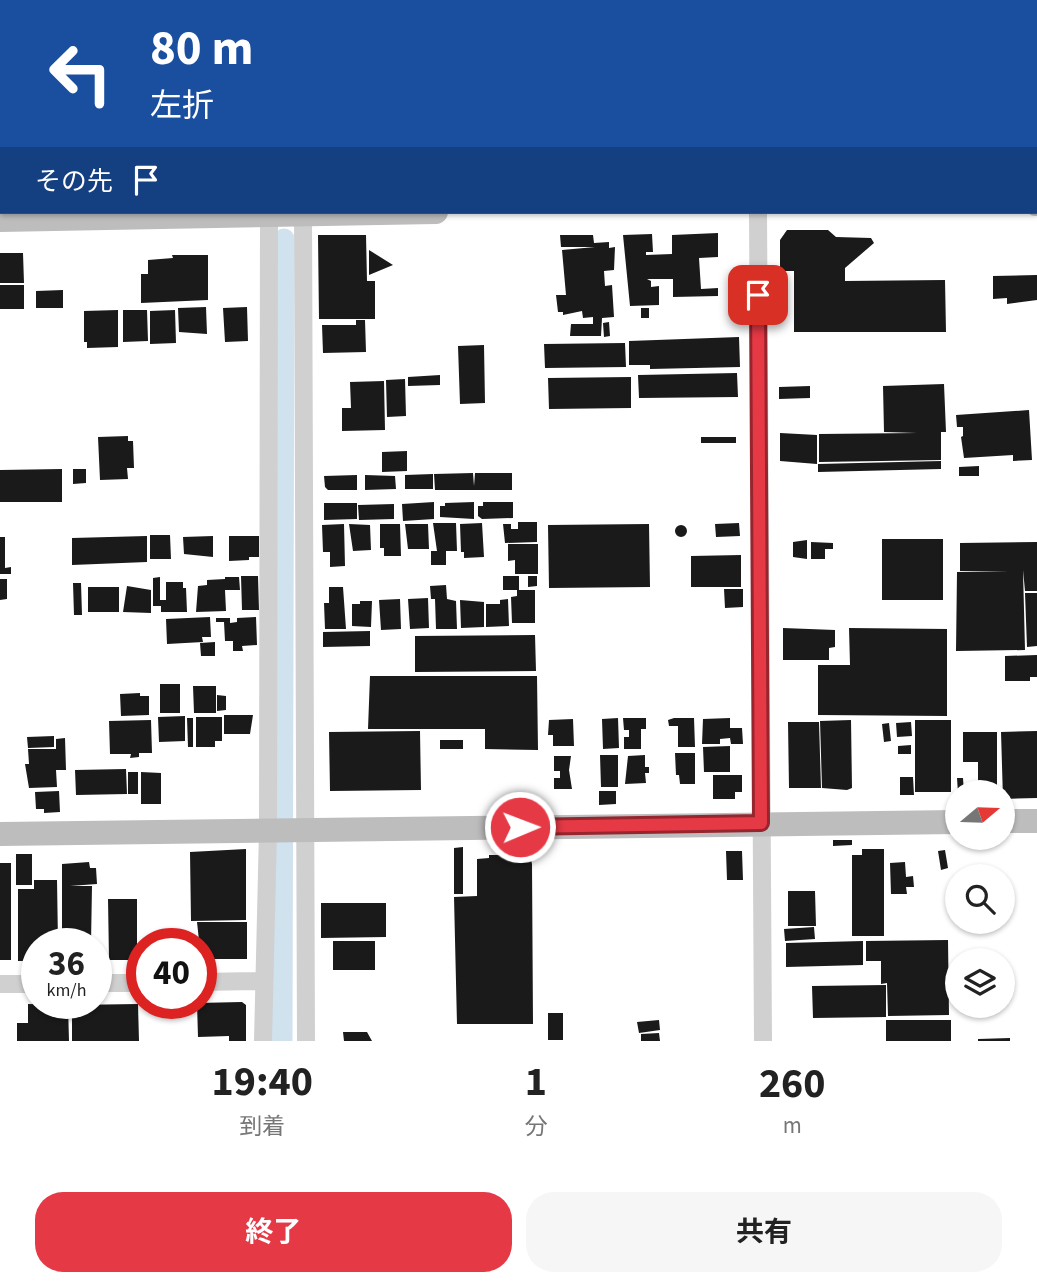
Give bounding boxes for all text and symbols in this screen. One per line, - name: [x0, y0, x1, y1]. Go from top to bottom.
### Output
- text: 80 m: [150, 14, 254, 84]
- icon: left: [35, 28, 126, 119]
- text: 左折: [150, 83, 214, 129]
- icon: arrive: [127, 161, 165, 199]
- text: その先: [35, 163, 113, 200]
- pin: [728, 265, 788, 325]
- icon: arrive: [739, 276, 777, 314]
- north arrow: [945, 780, 1015, 850]
- map controls: [945, 780, 1015, 1018]
- position arrow: [483, 790, 557, 864]
- button: search: [945, 864, 1015, 934]
- speed limit sign: 40: [126, 928, 217, 1019]
- text: 36: [48, 939, 85, 989]
- button: layers: [945, 948, 1015, 1018]
- text: km/h: [47, 978, 86, 1003]
- text: 19:40: [212, 1052, 313, 1112]
- text: 1: [525, 1052, 547, 1112]
- text: 260: [759, 1054, 825, 1114]
- text: m: [783, 1109, 802, 1142]
- text: 到着: [239, 1110, 285, 1143]
- text: 分: [524, 1110, 547, 1143]
- button: 終了: [35, 1192, 512, 1272]
- button: 共有: [526, 1192, 1002, 1272]

